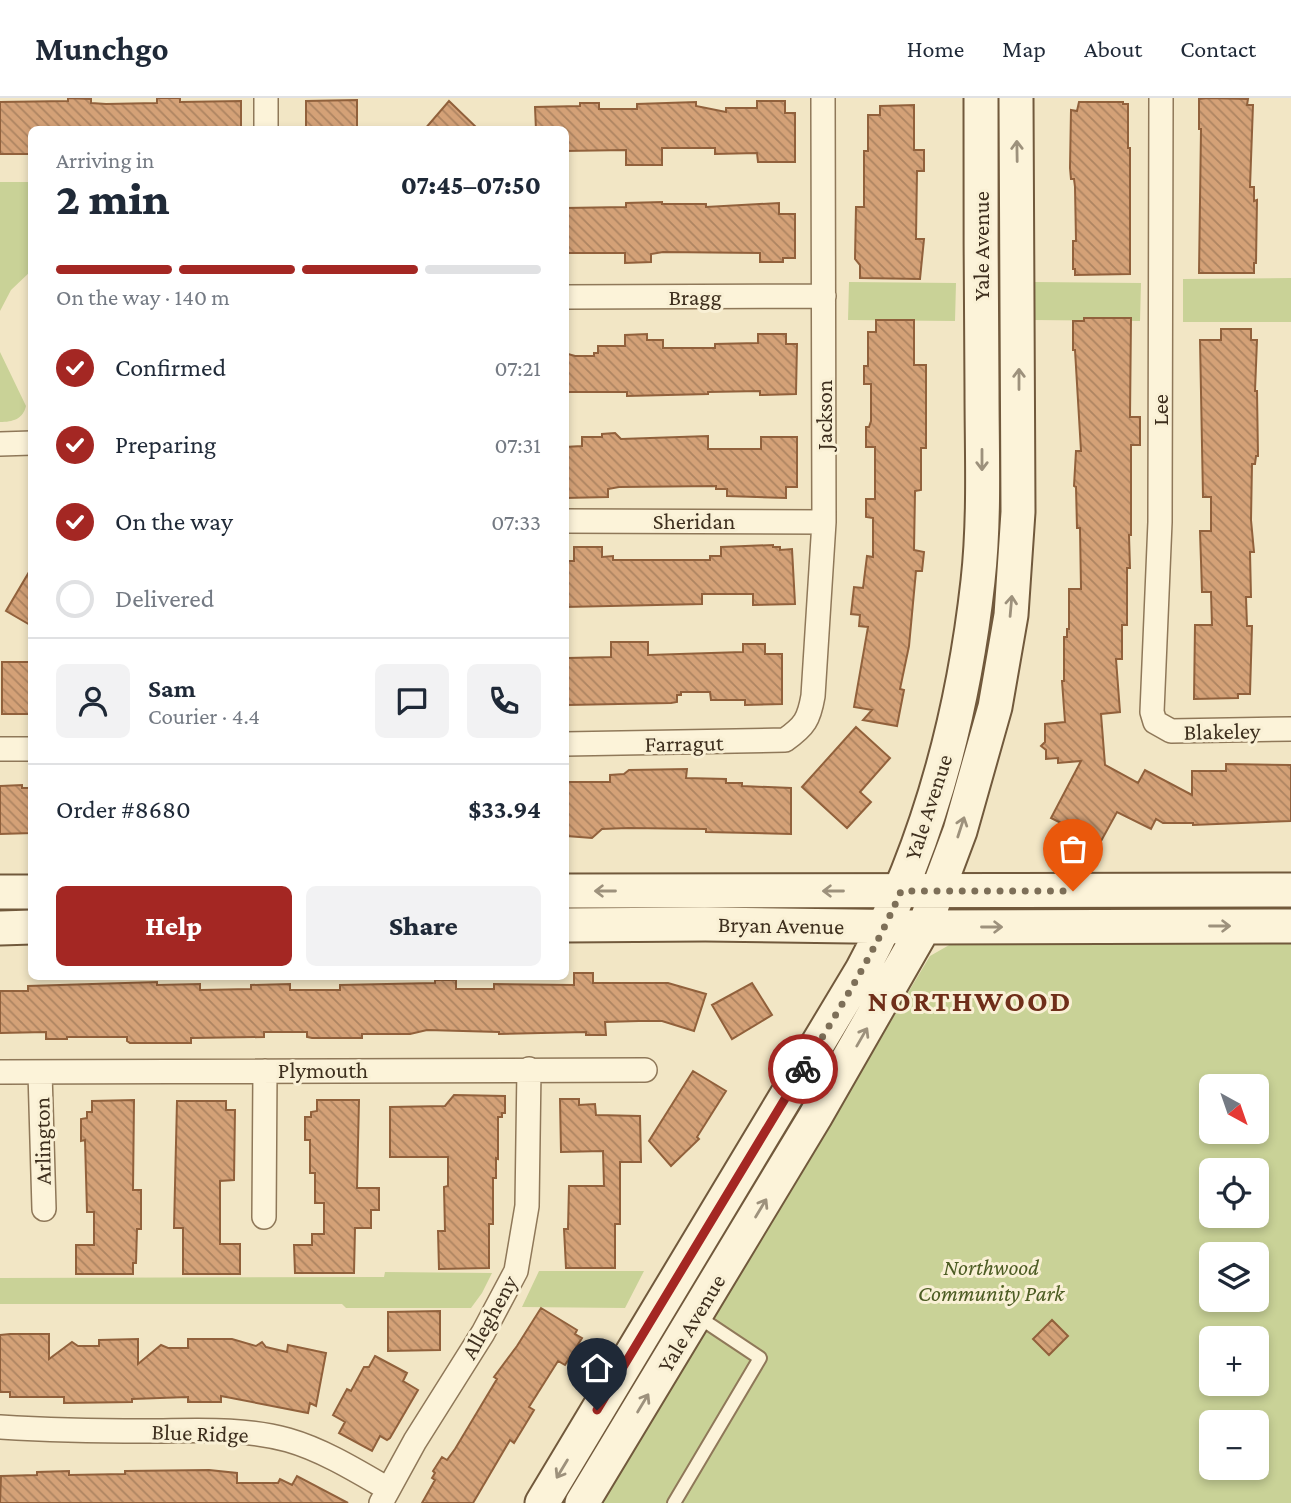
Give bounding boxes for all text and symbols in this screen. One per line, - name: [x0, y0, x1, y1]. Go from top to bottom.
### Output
- text: Munchgo: [35, 30, 169, 67]
- text: Home: [907, 35, 964, 62]
- text: Map: [1002, 35, 1046, 62]
- text: About: [1084, 35, 1142, 62]
- text: Contact: [1180, 35, 1256, 62]
- one-way arrow: [1010, 140, 1023, 163]
- text: Arriving in: [56, 147, 154, 173]
- text: 07:45–07:50: [401, 171, 541, 200]
- text: 2 min: [56, 173, 170, 224]
- street label: Yale Avenue: [968, 191, 994, 301]
- text: On the way · 140 m: [56, 284, 230, 310]
- street label: Bragg: [668, 284, 722, 310]
- icon: check: [56, 349, 94, 387]
- text: Confirmed: [115, 353, 226, 382]
- text: 07:21: [494, 355, 541, 381]
- one-way arrow: [1012, 367, 1026, 390]
- street label: Jackson: [811, 380, 837, 452]
- street label: Lee: [1147, 394, 1173, 426]
- icon: check: [56, 426, 94, 464]
- text: Preparing: [115, 430, 216, 459]
- text: 07:31: [494, 432, 541, 458]
- one-way arrow: [975, 448, 989, 471]
- icon: check: [56, 503, 94, 541]
- text: On the way: [115, 507, 233, 536]
- street label: Sheridan: [653, 508, 735, 534]
- text: 07:33: [491, 509, 541, 535]
- text: Delivered: [115, 584, 214, 613]
- one-way arrow: [1005, 595, 1018, 618]
- button: person: [56, 664, 130, 738]
- button: chat: [375, 664, 449, 738]
- button: phone: [467, 664, 541, 738]
- text: Sam: [148, 674, 196, 703]
- text: Courier · 4.4: [148, 703, 260, 729]
- street label: Blakeley: [1183, 717, 1261, 745]
- street label: Farragut: [644, 729, 724, 757]
- street label: Yale Avenue: [899, 751, 957, 863]
- text: Order #8680: [56, 795, 191, 824]
- text: $33.94: [468, 795, 541, 824]
- one-way arrow: [956, 817, 968, 839]
- pin: [1043, 819, 1103, 891]
- icon: bag: [1054, 830, 1092, 868]
- one-way arrow: [594, 884, 617, 898]
- one-way arrow: [821, 884, 844, 898]
- button: Help: [56, 886, 292, 966]
- button: Share: [306, 886, 541, 966]
- street label: Bryan Avenue: [718, 911, 844, 939]
- one-way arrow: [1208, 919, 1231, 933]
- one-way arrow: [980, 920, 1003, 934]
- district label: NORTHWOOD: [868, 984, 1073, 1017]
- one-way arrow: [855, 1027, 869, 1047]
- courier: [768, 1034, 838, 1104]
- icon: bike: [784, 1050, 822, 1088]
- street label: Plymouth: [278, 1057, 368, 1083]
- north arrow: [1199, 1074, 1269, 1144]
- map controls: [1199, 1074, 1269, 1480]
- street label: Arlington: [28, 1097, 56, 1185]
- button: locate: [1199, 1158, 1269, 1228]
- one-way arrow: [754, 1198, 768, 1218]
- button: layers: [1199, 1242, 1269, 1312]
- park label: Northwood Community Park: [918, 1254, 1065, 1306]
- street label: Yale Avenue: [652, 1269, 730, 1377]
- street label: Allegheny: [455, 1270, 523, 1363]
- button: +: [1199, 1326, 1269, 1396]
- pin: [567, 1338, 627, 1410]
- icon: home: [578, 1349, 616, 1387]
- one-way arrow: [636, 1393, 650, 1413]
- button: −: [1199, 1410, 1269, 1480]
- street label: Blue Ridge: [151, 1418, 249, 1448]
- one-way arrow: [555, 1459, 569, 1479]

